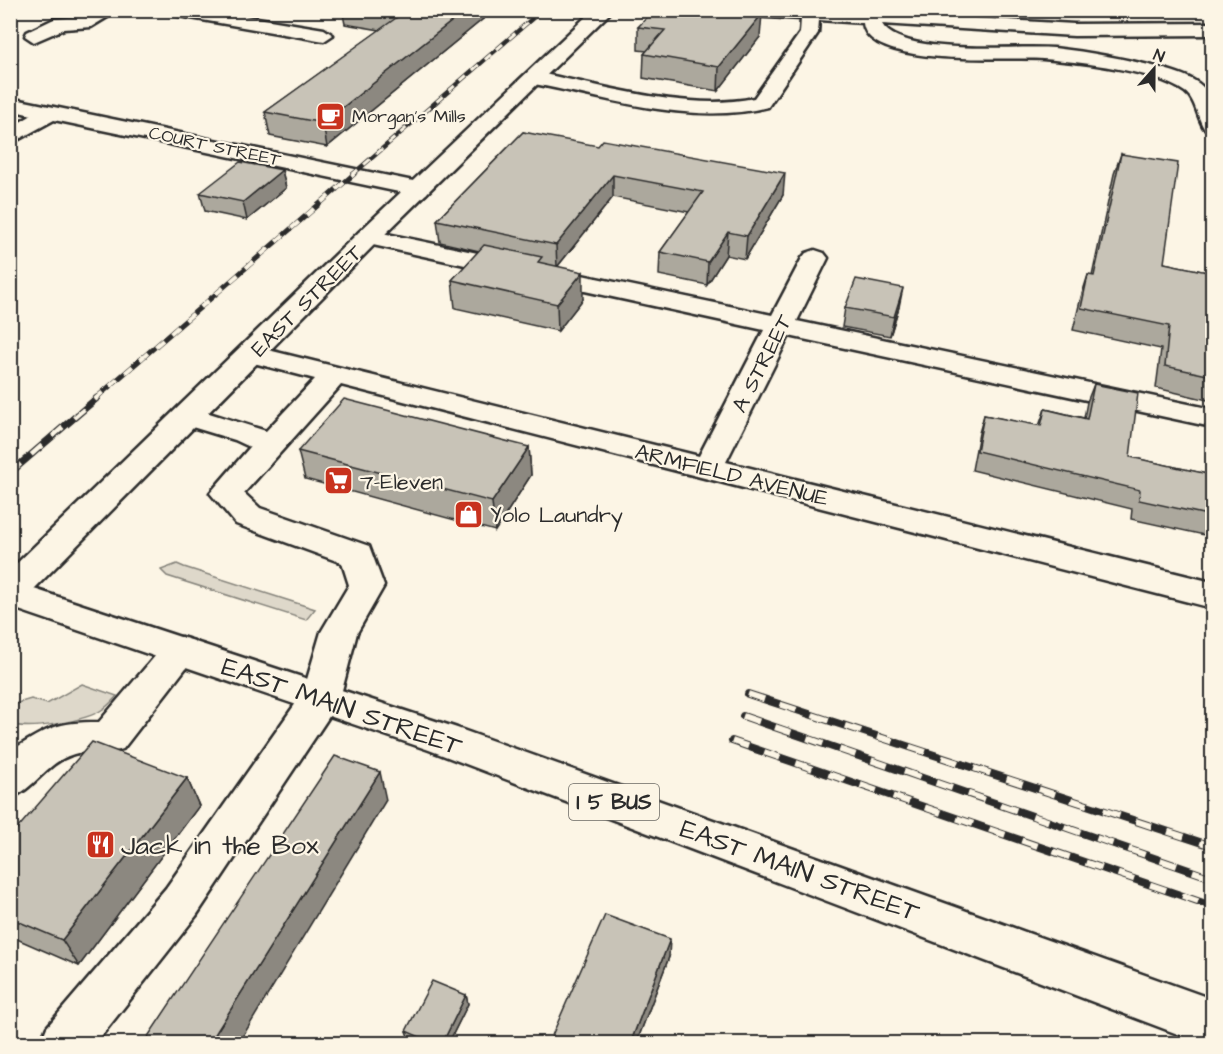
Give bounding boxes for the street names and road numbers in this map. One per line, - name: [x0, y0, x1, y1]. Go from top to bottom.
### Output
- street label: COURT STREET: [147, 120, 284, 173]
- street label: EAST STREET: [244, 238, 370, 364]
- street label: A STREET: [724, 309, 800, 418]
- street label: ARMFIELD AVENUE: [632, 436, 831, 514]
- street label: EAST MAIN STREET: [216, 648, 467, 766]
- road number: I 5 BUS: [569, 784, 659, 820]
- street label: EAST MAIN STREET: [675, 810, 925, 932]

